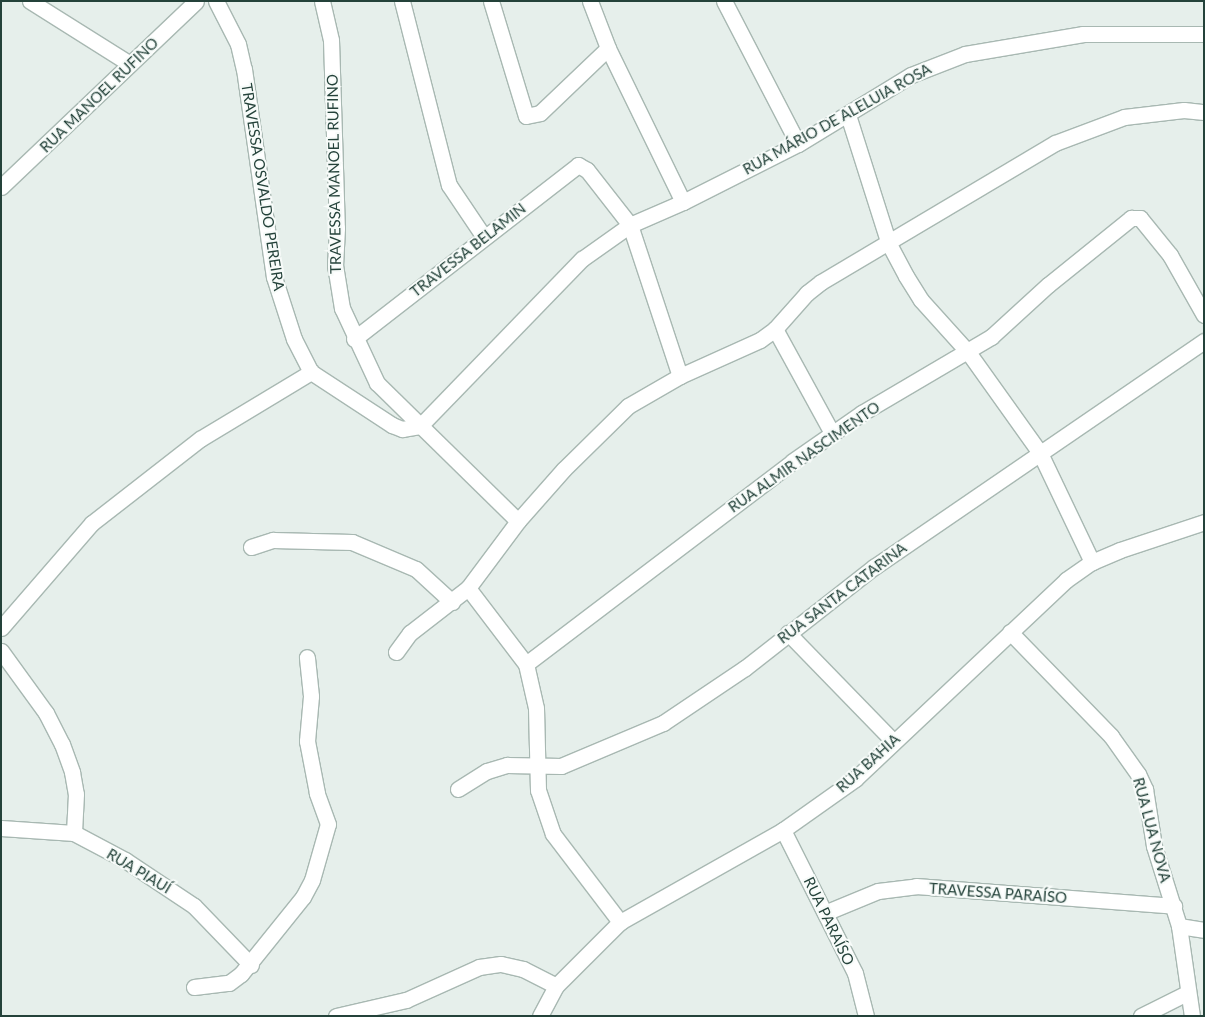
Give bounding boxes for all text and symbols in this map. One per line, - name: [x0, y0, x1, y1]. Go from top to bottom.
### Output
- street label: RUA MANOEL RUFINO: [36, 34, 162, 156]
- street label: RUA MÁRIO DE ALELUIA ROSA: [739, 59, 935, 179]
- street label: TRAVESSA MANOEL RUFINO: [323, 73, 345, 275]
- street label: TRAVESSA OSVALDO PEREIRA: [238, 82, 288, 292]
- street label: TRAVESSA BELAMIN: [406, 199, 530, 301]
- street label: RUA ALMIR NASCIMENTO: [724, 398, 884, 516]
- street label: RUA SANTA CATARINA: [774, 538, 910, 648]
- street label: RUA BAHIA: [832, 730, 904, 796]
- street label: RUA LUA NOVA: [1129, 775, 1175, 885]
- street label: RUA PIAUÍ: [103, 845, 175, 897]
- street label: RUA PARAÍSO: [800, 874, 858, 968]
- street label: TRAVESSA PARAÍSO: [928, 879, 1068, 907]

